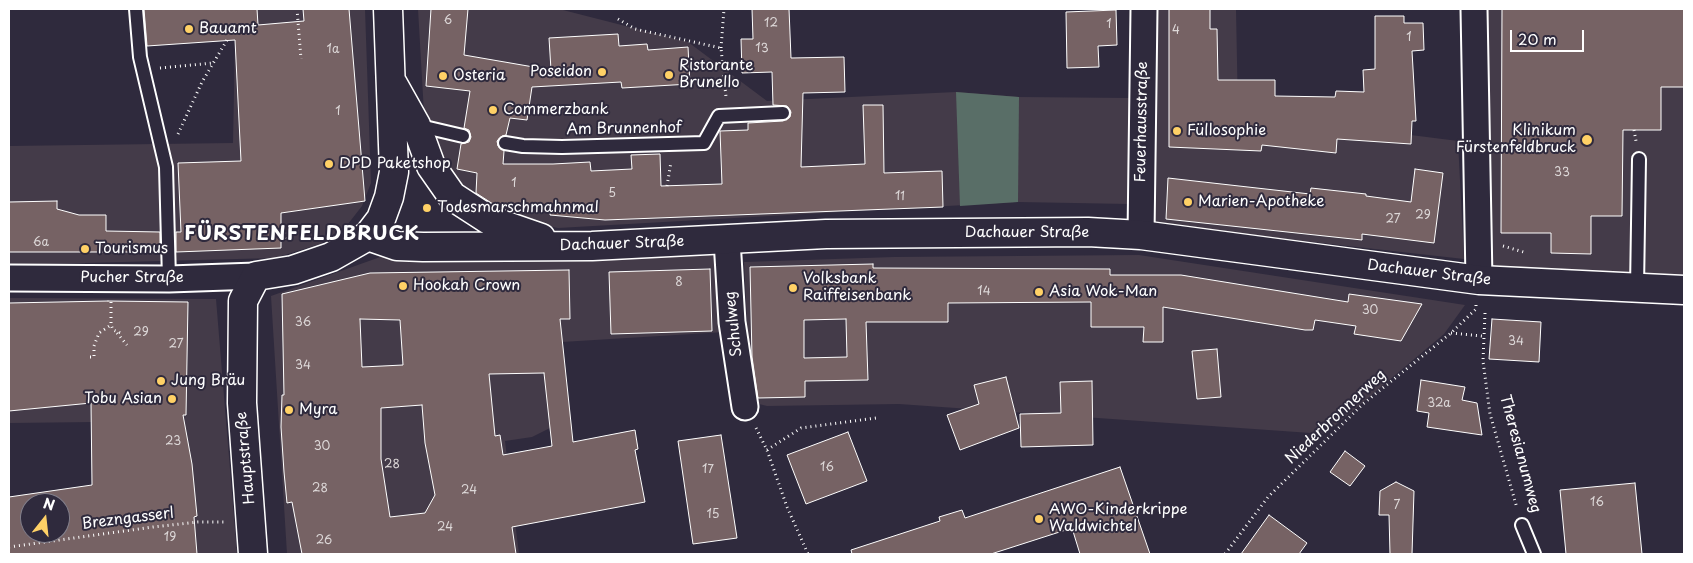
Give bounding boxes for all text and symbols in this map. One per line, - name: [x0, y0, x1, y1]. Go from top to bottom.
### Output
- house number: 6: [444, 14, 452, 28]
- house number: 12: [764, 17, 778, 31]
- house number: 1: [1106, 18, 1112, 32]
- place label: Bauamt: [199, 20, 257, 38]
- scale bar: [1513, 20, 1587, 52]
- marker: Bauamt: [183, 23, 195, 35]
- house number: 4: [1172, 24, 1180, 38]
- text: 20 m: [1518, 27, 1557, 50]
- house number: 1: [1406, 31, 1412, 45]
- house number: 13: [755, 42, 769, 56]
- house number: 1a: [327, 43, 339, 57]
- place label: Ristorante Brunello: [679, 57, 753, 92]
- street label: Feuerhausstraße: [1132, 61, 1152, 183]
- place label: Poseidon: [530, 63, 592, 81]
- marker: Poseidon: [596, 66, 608, 78]
- place label: Osteria: [453, 67, 505, 85]
- marker: Ristorante Brunello: [663, 69, 675, 81]
- marker: Osteria: [437, 70, 449, 82]
- place label: Commerzbank: [503, 101, 609, 119]
- marker: Commerzbank: [487, 104, 499, 116]
- house number: 1: [335, 105, 341, 119]
- street label: Am Brunnenhof: [566, 119, 682, 139]
- place label: Füllosophie: [1187, 122, 1266, 140]
- place label: Klinikum Fürstenfeldbruck: [1456, 122, 1576, 157]
- marker: Füllosophie: [1171, 125, 1183, 137]
- marker: Klinikum Fürstenfeldbruck: [1580, 133, 1594, 147]
- place label: DPD Paketshop: [339, 155, 451, 173]
- marker: DPD Paketshop: [323, 158, 335, 170]
- house number: 33: [1554, 166, 1570, 180]
- house number: 1: [511, 177, 517, 191]
- house number: 5: [608, 187, 616, 201]
- house number: 11: [895, 190, 905, 204]
- place label: Marien-Apotheke: [1198, 193, 1324, 211]
- marker: Marien-Apotheke: [1182, 196, 1194, 208]
- place label: Todesmarschmahnmal: [437, 199, 599, 217]
- marker: Todesmarschmahnmal: [421, 202, 433, 214]
- house number: 29: [1415, 209, 1431, 223]
- house number: 27: [1386, 213, 1400, 227]
- district label: FÜRSTENFELDBRUCK: [182, 222, 422, 246]
- street label: Dachauer Straße: [965, 224, 1089, 242]
- street label: Dachauer Straße: [559, 233, 685, 255]
- house number: 6a: [33, 236, 49, 250]
- place label: Tourismus: [95, 240, 168, 258]
- marker: Tourismus: [79, 243, 91, 255]
- street label: Dachauer Straße: [1366, 256, 1492, 290]
- street label: Pucher Straße: [80, 269, 184, 287]
- place label: Volksbank Raiffeisenbank: [803, 270, 911, 305]
- house number: 8: [675, 276, 683, 290]
- place label: Hookah Crown: [413, 277, 520, 295]
- marker: Hookah Crown: [397, 280, 409, 292]
- marker: Volksbank Raiffeisenbank: [787, 282, 799, 294]
- place label: Asia Wok-Man: [1049, 283, 1157, 301]
- house number: 14: [977, 285, 991, 299]
- marker: Asia Wok-Man: [1033, 286, 1045, 298]
- street label: Schulweg: [722, 290, 746, 358]
- house number: 30: [1362, 304, 1378, 318]
- house number: 36: [295, 316, 311, 330]
- house number: 29: [133, 326, 149, 340]
- house number: 34: [1508, 335, 1524, 349]
- house number: 27: [169, 338, 183, 352]
- house number: 34: [295, 359, 311, 373]
- street label: Niederbronnerweg: [1282, 366, 1390, 468]
- place label: Jung Bräu: [171, 372, 245, 390]
- marker: Jung Bräu: [155, 375, 167, 387]
- place label: Tobu Asian: [84, 390, 162, 408]
- marker: Tobu Asian: [166, 393, 178, 405]
- street label: Theresianumweg: [1496, 393, 1544, 515]
- house number: 32a: [1427, 397, 1451, 411]
- place label: Myra: [299, 401, 337, 419]
- marker: Myra: [283, 404, 295, 416]
- street label: Hauptstraße: [233, 411, 259, 505]
- house number: 23: [165, 435, 181, 449]
- house number: 30: [314, 440, 330, 454]
- house number: 28: [384, 458, 400, 472]
- house number: 16: [820, 461, 834, 475]
- house number: 17: [702, 463, 714, 477]
- house number: 28: [312, 482, 328, 496]
- house number: 24: [461, 484, 477, 498]
- text: N: [41, 492, 57, 516]
- north arrow: [20, 493, 70, 543]
- house number: 16: [1590, 496, 1604, 510]
- house number: 7: [1394, 499, 1400, 513]
- place label: AWO-Kinderkrippe Waldwichtel: [1049, 501, 1187, 536]
- street label: Brezngasserl: [81, 504, 175, 534]
- house number: 15: [706, 508, 720, 522]
- marker: AWO-Kinderkrippe Waldwichtel: [1033, 513, 1045, 525]
- house number: 24: [437, 521, 453, 535]
- house number: 19: [164, 531, 176, 545]
- house number: 26: [316, 534, 332, 548]

